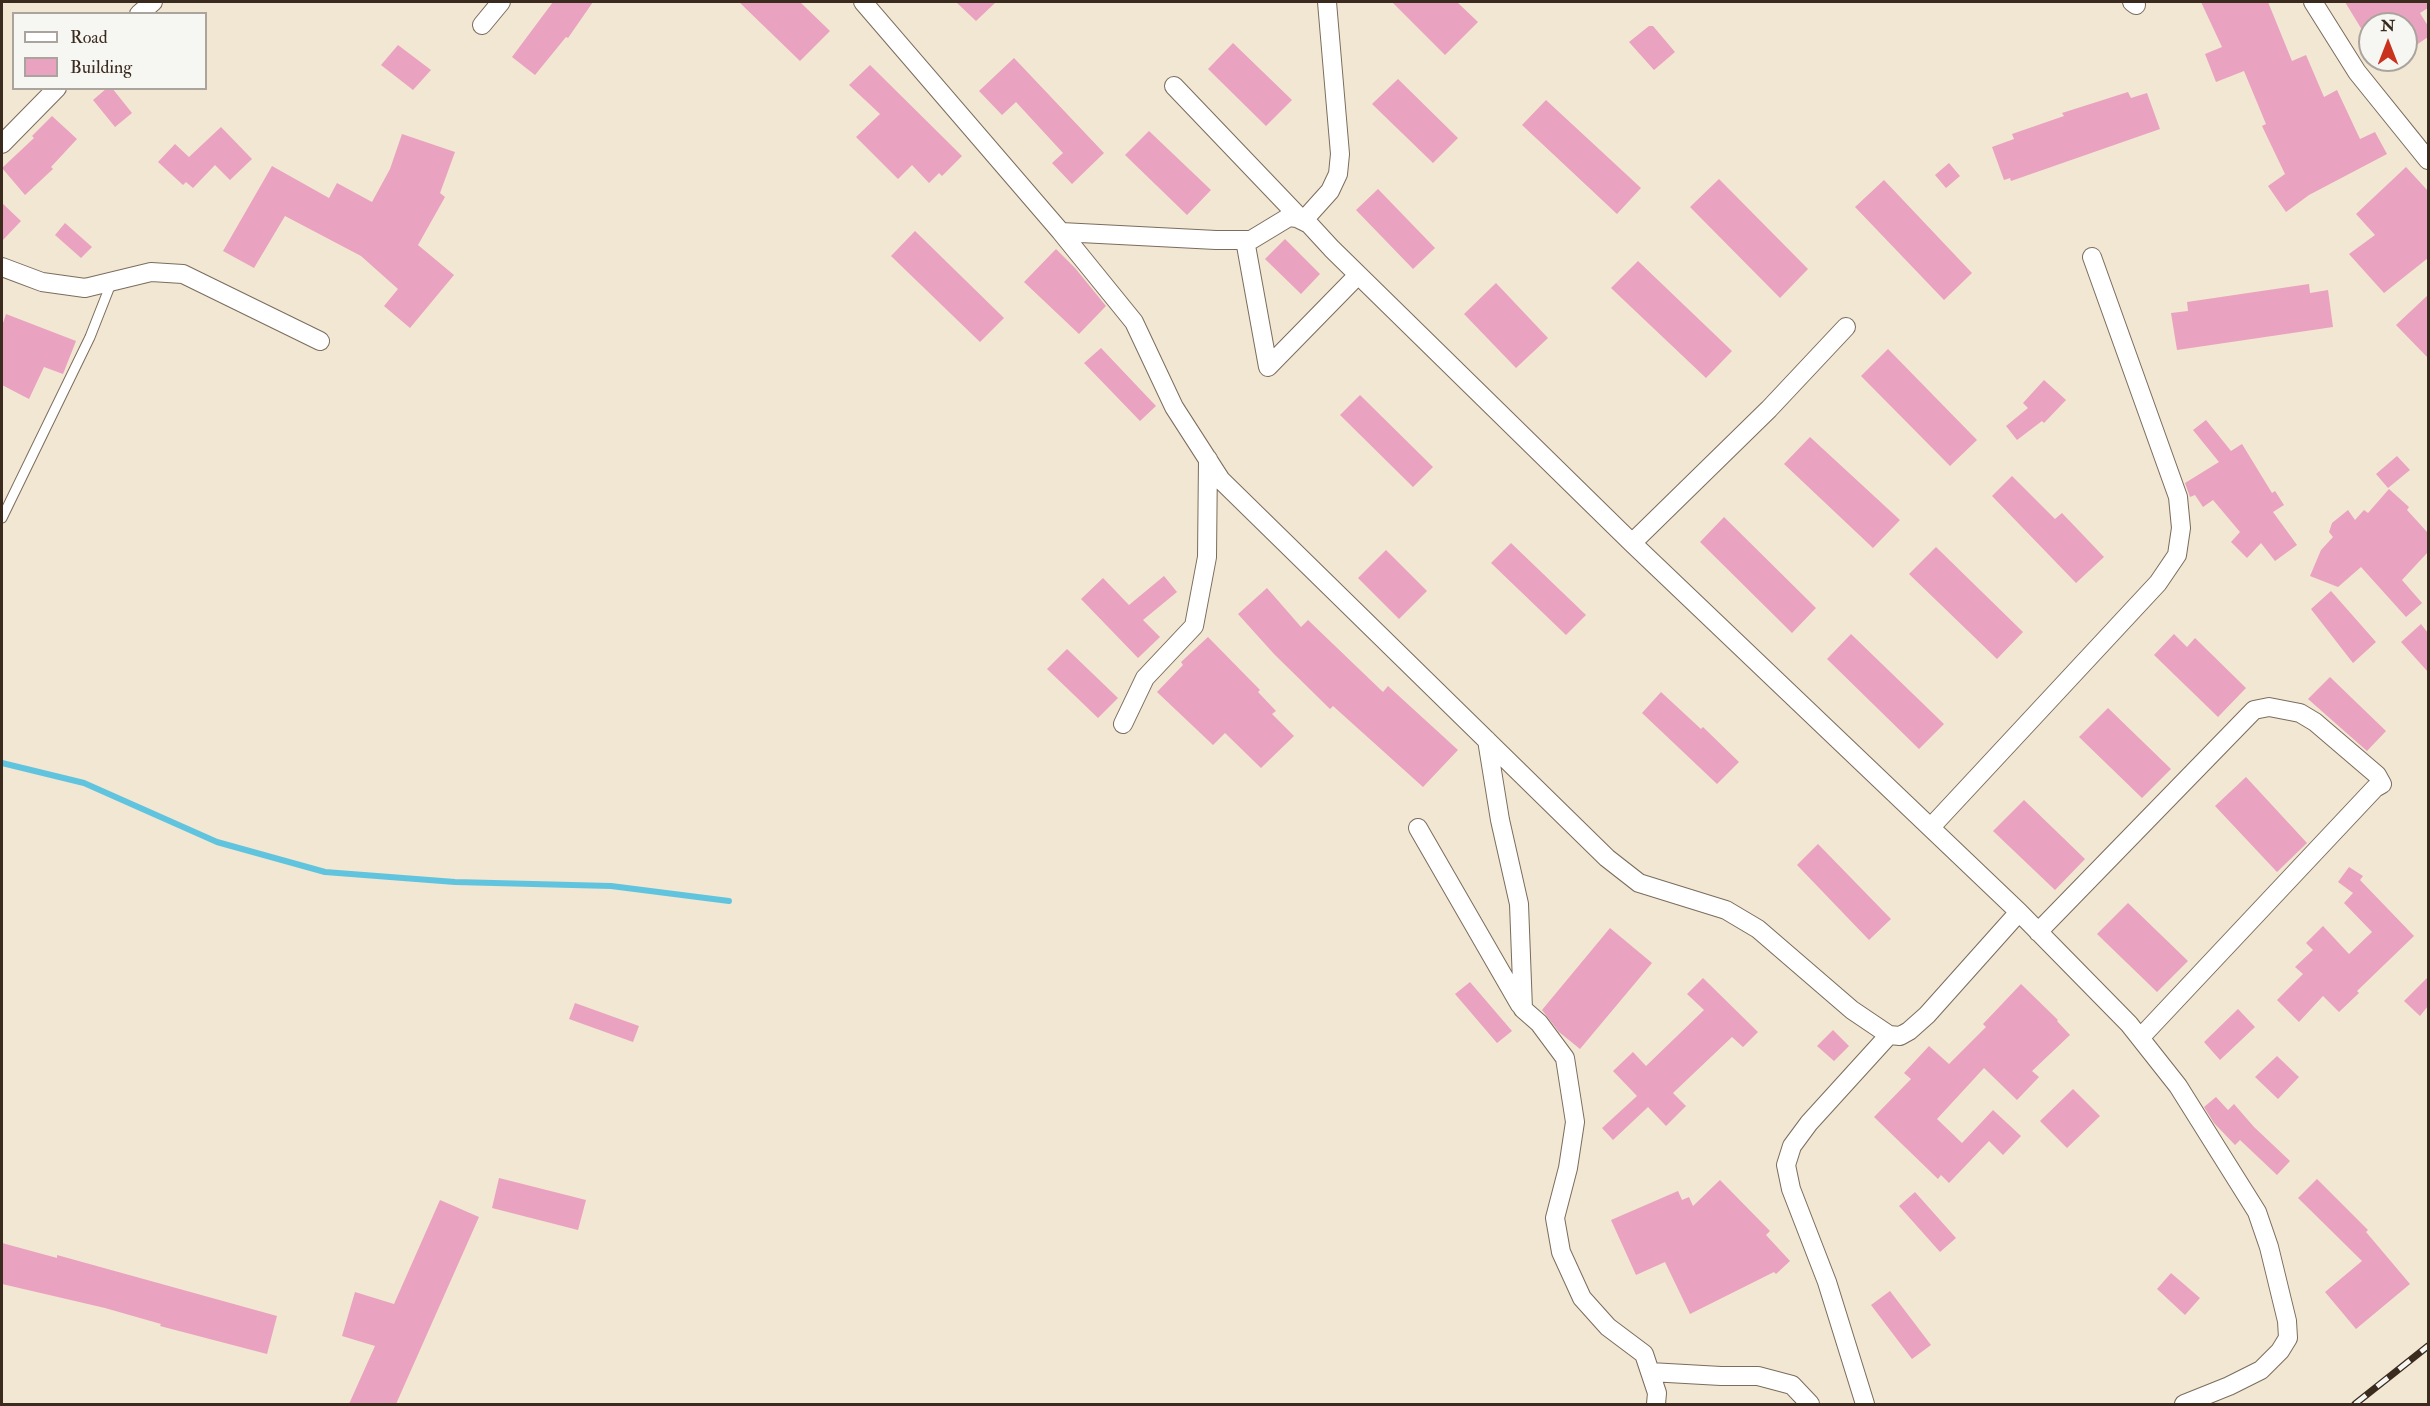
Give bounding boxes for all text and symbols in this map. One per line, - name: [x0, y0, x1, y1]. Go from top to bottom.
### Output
- legend: [12, 12, 207, 90]
- north arrow: [2358, 12, 2418, 72]
- text: N: [2381, 16, 2395, 36]
- text: Road: [70, 26, 108, 49]
- text: Building: [70, 56, 132, 79]

